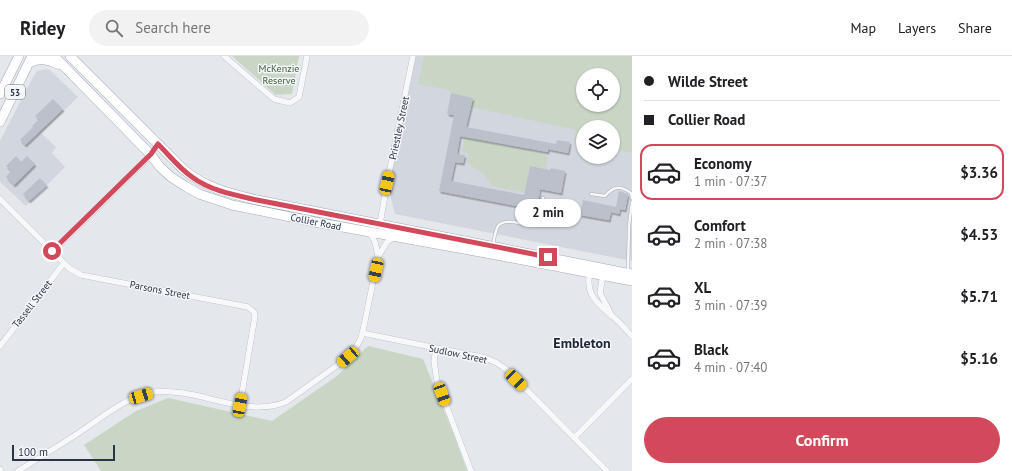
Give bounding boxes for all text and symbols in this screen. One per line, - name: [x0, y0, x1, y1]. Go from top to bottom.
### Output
- search box: [89, 10, 369, 46]
- text: Ridey: [20, 16, 65, 40]
- icon: search: [103, 17, 125, 39]
- text: Search here: [135, 18, 211, 37]
- text: Map: [850, 19, 876, 37]
- text: Layers: [898, 19, 936, 37]
- text: Share: [958, 19, 992, 37]
- park label: McKenzie Reserve: [259, 62, 299, 87]
- map controls: [576, 68, 620, 164]
- button: locate: [576, 68, 620, 112]
- text: Wilde Street: [668, 72, 748, 91]
- road number: 53: [5, 85, 25, 99]
- street label: Priestley Street: [386, 95, 412, 161]
- text: Collier Road: [668, 110, 745, 129]
- button: layers: [576, 120, 620, 164]
- icon: car: [646, 154, 682, 190]
- text: Economy: [694, 154, 752, 173]
- text: $3.36: [960, 163, 998, 182]
- car: [379, 170, 395, 196]
- text: 1 min · 07:37: [694, 173, 767, 190]
- callout: 2 min: [515, 199, 581, 227]
- text: 2 min: [532, 204, 564, 221]
- street label: Collier Road: [289, 211, 343, 233]
- icon: car: [646, 216, 682, 252]
- text: Comfort: [694, 216, 746, 235]
- text: $4.53: [960, 225, 998, 244]
- text: 2 min · 07:38: [694, 235, 767, 252]
- route start: [43, 242, 61, 260]
- route end: [539, 248, 557, 266]
- car: [368, 257, 384, 283]
- street label: Tassell Street: [9, 277, 55, 330]
- street label: Parsons Street: [129, 278, 192, 302]
- icon: car: [646, 278, 682, 314]
- text: XL: [694, 278, 711, 297]
- text: $5.71: [960, 287, 998, 306]
- text: 3 min · 07:39: [694, 297, 767, 314]
- district label: Embleton: [553, 334, 611, 352]
- icon: car: [646, 340, 682, 376]
- text: Black: [694, 340, 729, 359]
- street label: Sudlow Street: [428, 341, 489, 367]
- car: [335, 345, 361, 369]
- text: $5.16: [960, 349, 998, 368]
- text: 4 min · 07:40: [694, 359, 767, 376]
- car: [503, 367, 529, 393]
- car: [432, 381, 452, 407]
- car: [128, 387, 154, 405]
- car: [232, 392, 248, 418]
- button: Confirm: [644, 417, 1000, 463]
- scale bar: [12, 443, 115, 462]
- text: 100 m: [18, 445, 48, 459]

